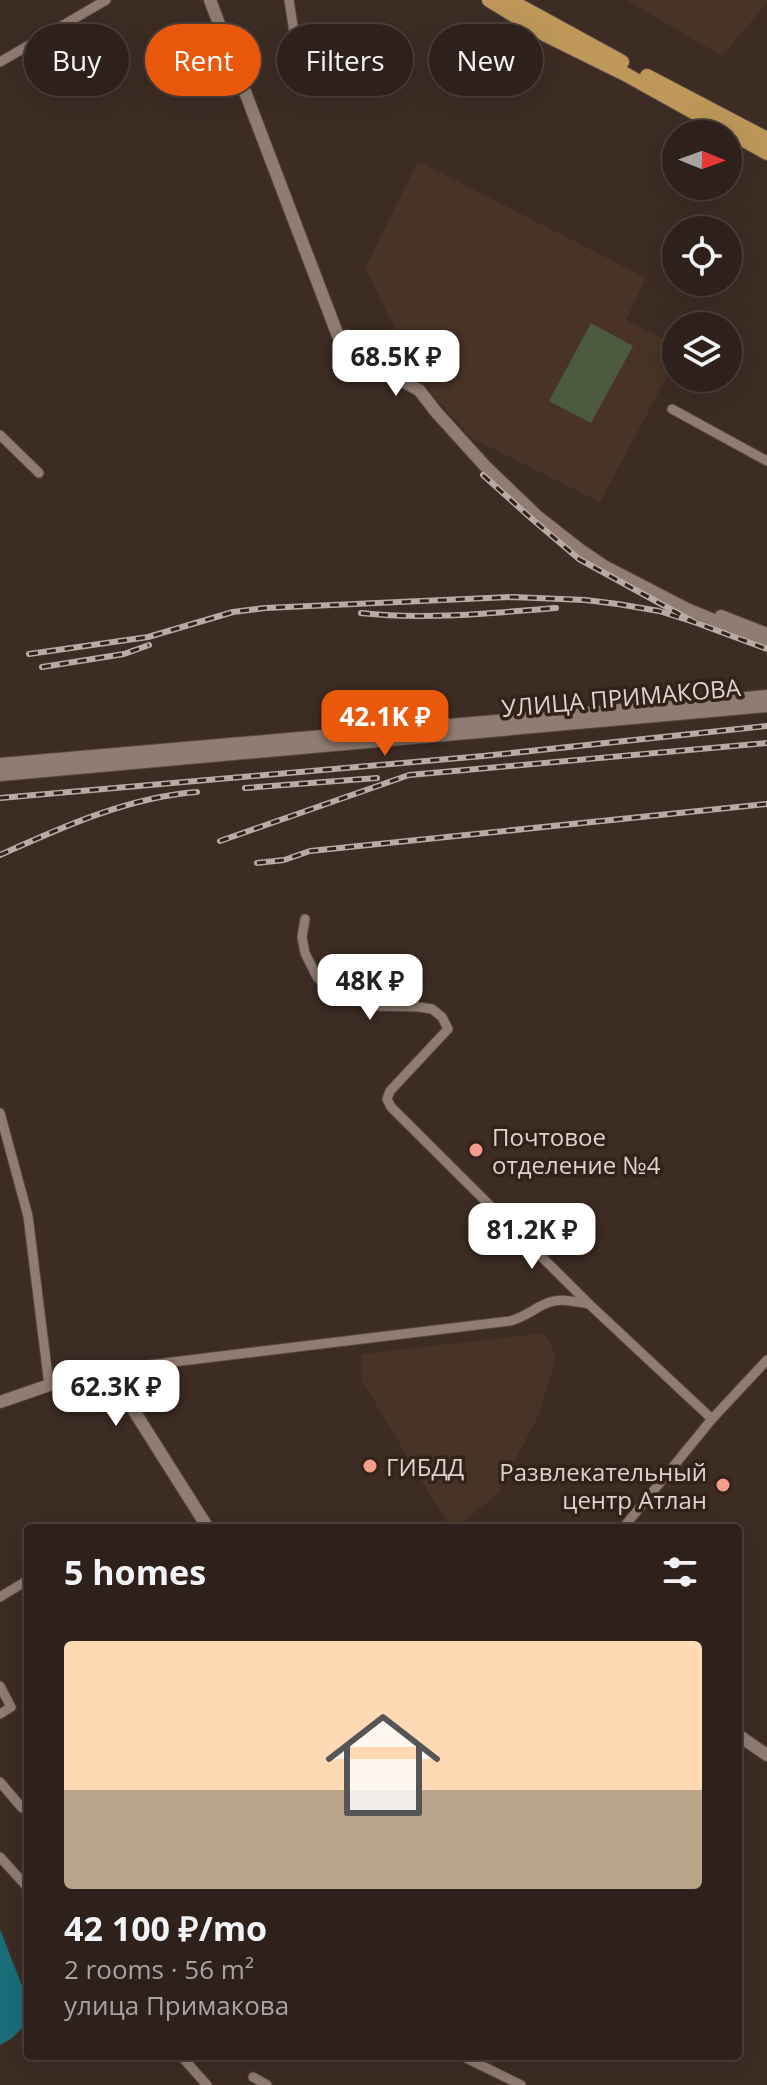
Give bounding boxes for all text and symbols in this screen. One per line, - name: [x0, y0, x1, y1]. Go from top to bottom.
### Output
- chip: Buy: [24, 24, 129, 96]
- chip: Rent: [145, 24, 261, 96]
- chip: Filters: [277, 24, 413, 96]
- chip: New: [429, 24, 543, 96]
- north arrow: [662, 120, 742, 200]
- map controls: [662, 120, 742, 392]
- button: locate: [662, 216, 742, 296]
- button: layers: [662, 312, 742, 392]
- pin: 68.5K ₽: [322, 330, 470, 398]
- text: 68.5K ₽: [350, 338, 442, 374]
- street label: УЛИЦА ПРИМАКОВА: [500, 670, 743, 724]
- pin: 42.1K ₽: [311, 690, 459, 758]
- text: 42.1K ₽: [339, 698, 431, 734]
- pin: 48K ₽: [314, 954, 426, 1022]
- text: 48K ₽: [336, 962, 404, 998]
- place label: Почтовое отделение №4: [492, 1120, 661, 1181]
- marker: Почтовое отделение №4: [467, 1141, 485, 1159]
- pin: 81.2K ₽: [458, 1203, 606, 1271]
- text: 81.2K ₽: [486, 1211, 578, 1247]
- pin: 62.3K ₽: [42, 1360, 190, 1428]
- text: 62.3K ₽: [70, 1368, 162, 1404]
- place label: ГИБДД: [386, 1450, 464, 1483]
- place label: Развлекательный центр Атлан: [499, 1455, 707, 1516]
- marker: ГИБДД: [361, 1457, 379, 1475]
- marker: Развлекательный центр Атлан: [714, 1476, 732, 1494]
- text: 5 homes: [64, 1549, 206, 1595]
- icon: filters: [658, 1550, 702, 1594]
- icon: home: [311, 1693, 455, 1837]
- text: 42 100 ₽/mo: [64, 1905, 267, 1951]
- text: 2 rooms · 56 m²: [64, 1951, 254, 1987]
- text: улица Примакова: [64, 1987, 289, 2023]

